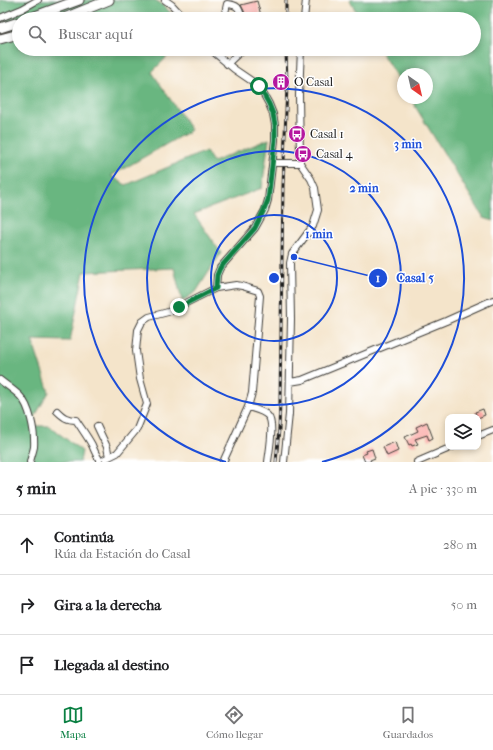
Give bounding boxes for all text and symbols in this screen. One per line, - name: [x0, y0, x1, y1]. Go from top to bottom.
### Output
- search box: [12, 12, 481, 56]
- icon: search: [26, 23, 48, 45]
- text: Buscar aquí: [58, 25, 133, 43]
- north arrow: [397, 68, 433, 104]
- building icon: O Casal: [271, 72, 291, 92]
- place label: O Casal: [294, 75, 334, 89]
- route start: [250, 77, 268, 95]
- bus stop icon: Casal 1: [287, 124, 307, 144]
- place label: Casal 1: [310, 127, 344, 141]
- text: 3 min: [394, 137, 423, 152]
- bus stop icon: Casal 4: [293, 144, 313, 164]
- place label: Casal 4: [316, 147, 354, 161]
- text: 2 min: [349, 181, 380, 195]
- text: 1 min: [305, 227, 334, 241]
- callout: Casal 5: [368, 265, 441, 290]
- text: Casal 5: [396, 270, 434, 285]
- centre of rings: [267, 271, 281, 285]
- text: 1: [376, 271, 380, 285]
- route end: [170, 298, 188, 316]
- map controls: [445, 414, 481, 450]
- button: layers: [445, 414, 481, 450]
- text: 5 min: [16, 478, 56, 498]
- text: A pie · 330 m: [409, 481, 477, 496]
- text: Continúa: [54, 528, 114, 546]
- icon: ahead: [16, 534, 38, 556]
- text: 280 m: [443, 537, 477, 552]
- text: Rúa da Estación do Casal: [54, 546, 191, 561]
- icon: right: [16, 594, 38, 616]
- text: Gira a la derecha: [54, 596, 161, 614]
- text: 50 m: [451, 597, 477, 612]
- icon: arrive: [16, 654, 38, 676]
- text: Llegada al destino: [54, 656, 169, 674]
- tab: Mapa: [60, 704, 86, 741]
- tab: Cómo llegar: [206, 704, 263, 741]
- tab: Guardados: [383, 704, 433, 741]

